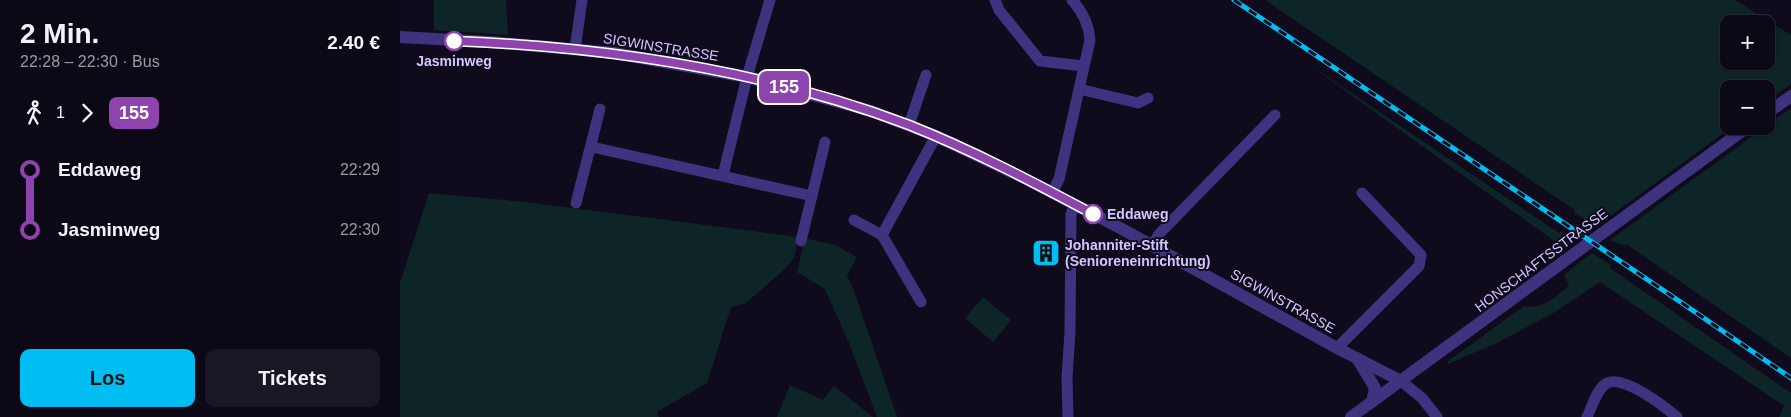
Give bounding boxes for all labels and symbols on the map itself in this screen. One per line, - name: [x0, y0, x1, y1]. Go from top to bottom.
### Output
- street label: SIGWINSTRASSE: [602, 30, 720, 64]
- marker: Jasminweg: [444, 31, 464, 51]
- place label: Jasminweg: [416, 53, 492, 69]
- line badge: 155: [755, 71, 813, 103]
- marker: Eddaweg: [1083, 204, 1103, 224]
- street label: HONSCHAFTSSTRASSE: [1472, 205, 1610, 315]
- place label: Eddaweg: [1107, 206, 1168, 222]
- place label: Johanniter-Stift (Senioreneinrichtung): [1065, 237, 1210, 269]
- building icon: Johanniter-Stift (Senioreneinrichtung): [1031, 238, 1061, 268]
- street label: SIGWINSTRASSE: [1228, 266, 1338, 336]

